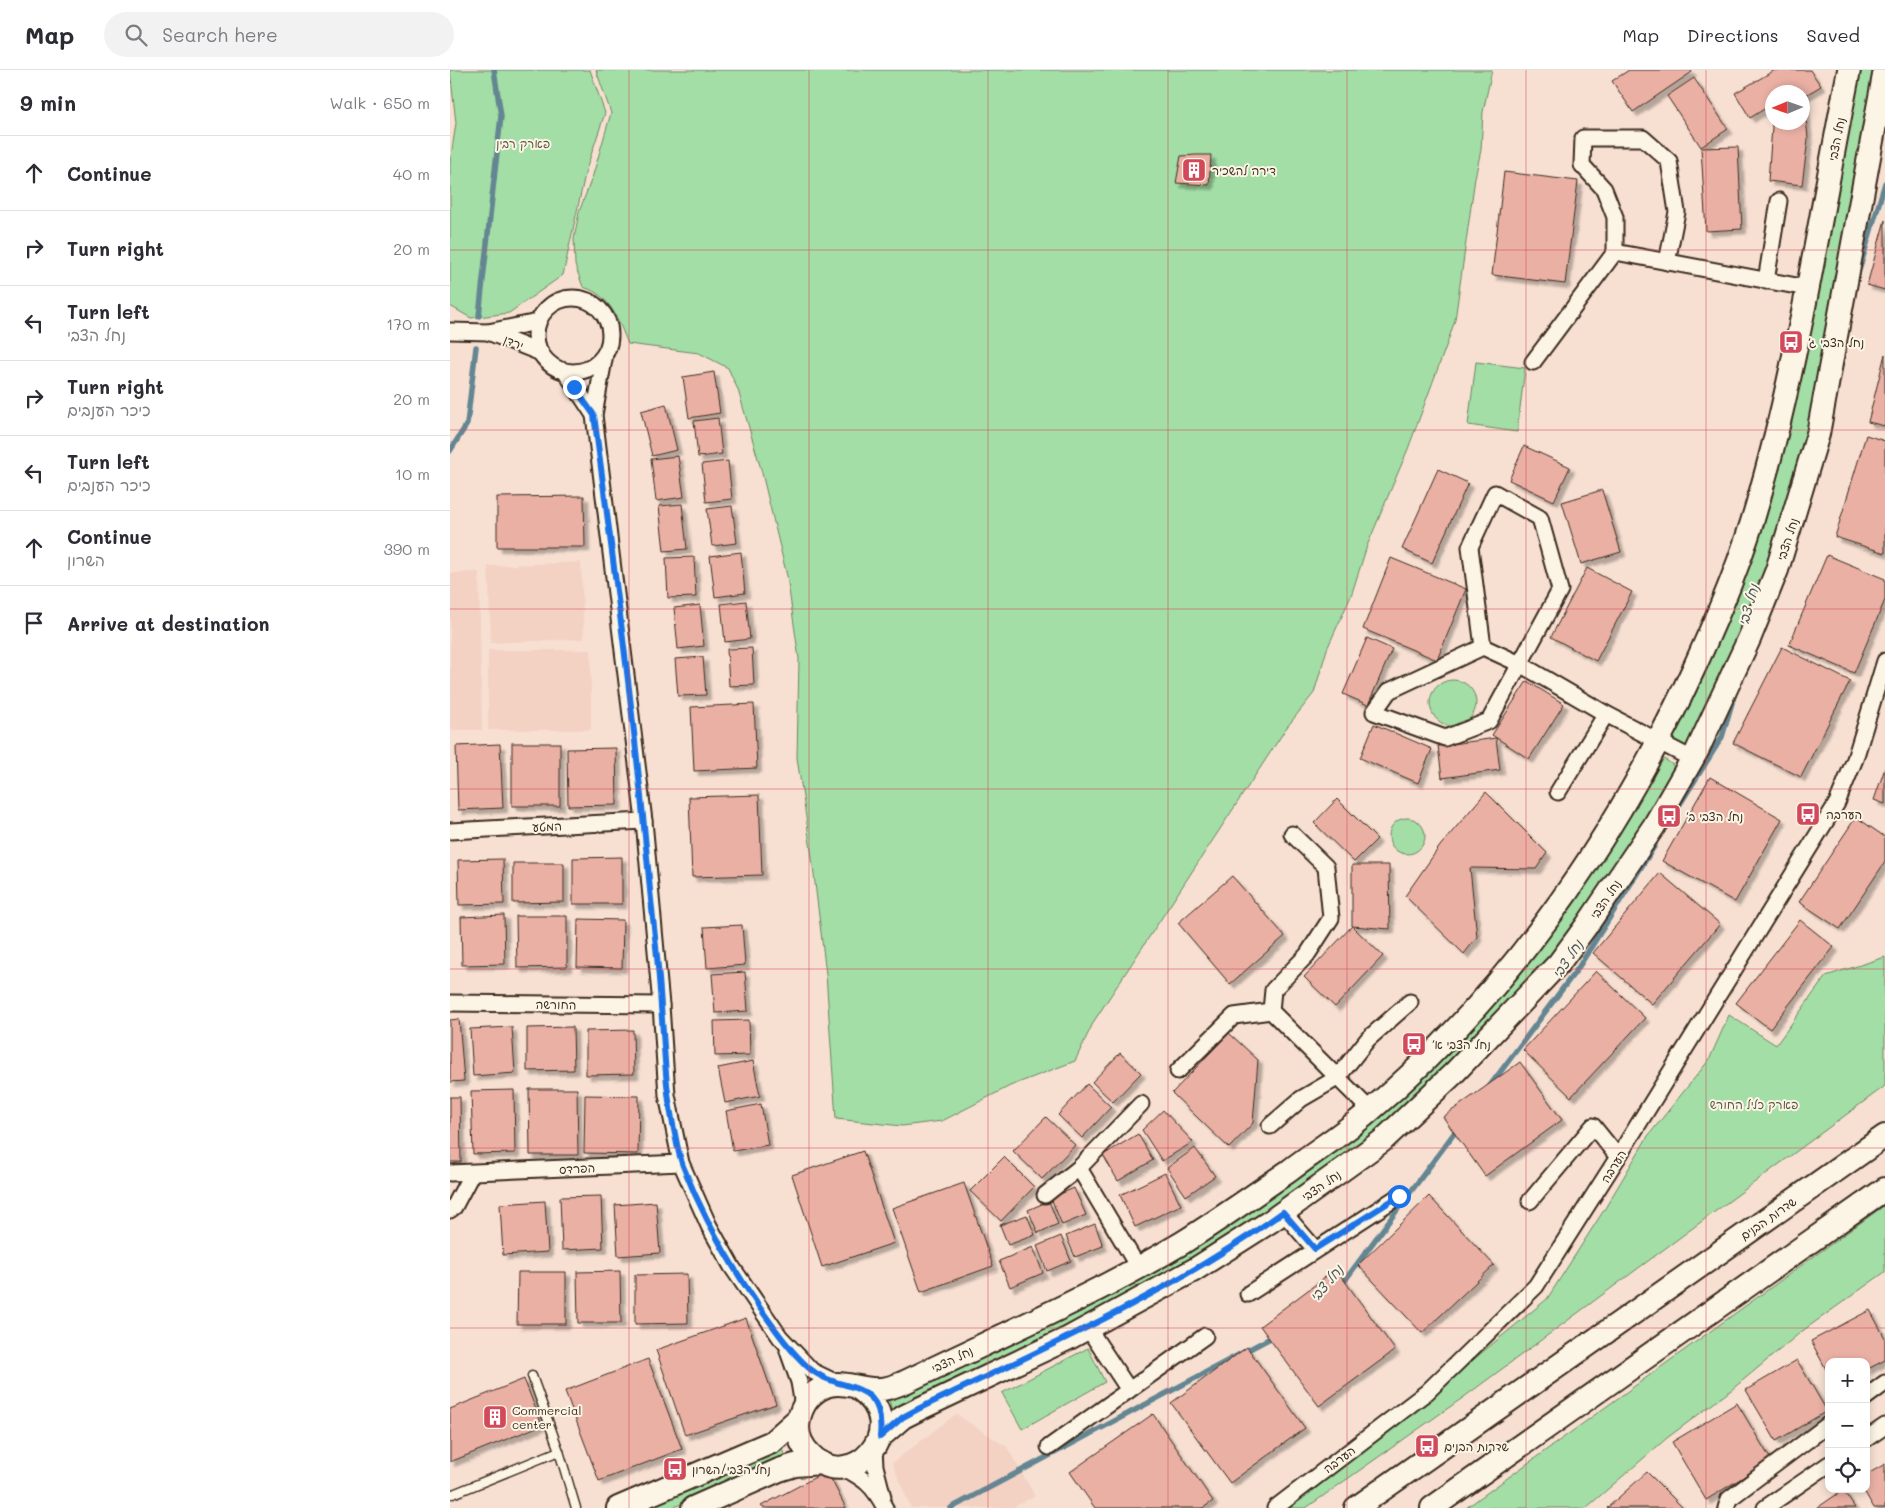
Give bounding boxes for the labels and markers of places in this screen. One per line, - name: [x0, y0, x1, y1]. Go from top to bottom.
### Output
- building icon: דירה להשכיר: [1181, 157, 1207, 183]
- place label: דירה להשכיר: [1212, 162, 1276, 178]
- bus stop icon: נחל הצבי ג׳: [1778, 329, 1804, 355]
- place label: נחל הצבי ג׳: [1808, 334, 1864, 350]
- bus stop icon: הערבה: [1795, 801, 1821, 827]
- bus stop icon: נחל הצבי ב׳: [1656, 803, 1682, 829]
- place label: הערבה: [1826, 806, 1862, 822]
- place label: נחל הצבי ב׳: [1686, 808, 1743, 824]
- bus stop icon: נחל הצבי א׳: [1401, 1031, 1427, 1057]
- place label: נחל הצבי א׳: [1432, 1036, 1491, 1052]
- place label: Commercial center: [512, 1402, 581, 1432]
- building icon: Commercial center: [482, 1404, 508, 1430]
- bus stop icon: שדרות הבנים: [1414, 1433, 1440, 1459]
- place label: שדרות הבנים: [1444, 1438, 1510, 1454]
- bus stop icon: נחל הצבי/השרון: [662, 1456, 688, 1482]
- place label: נחל הצבי/השרון: [692, 1461, 771, 1478]

